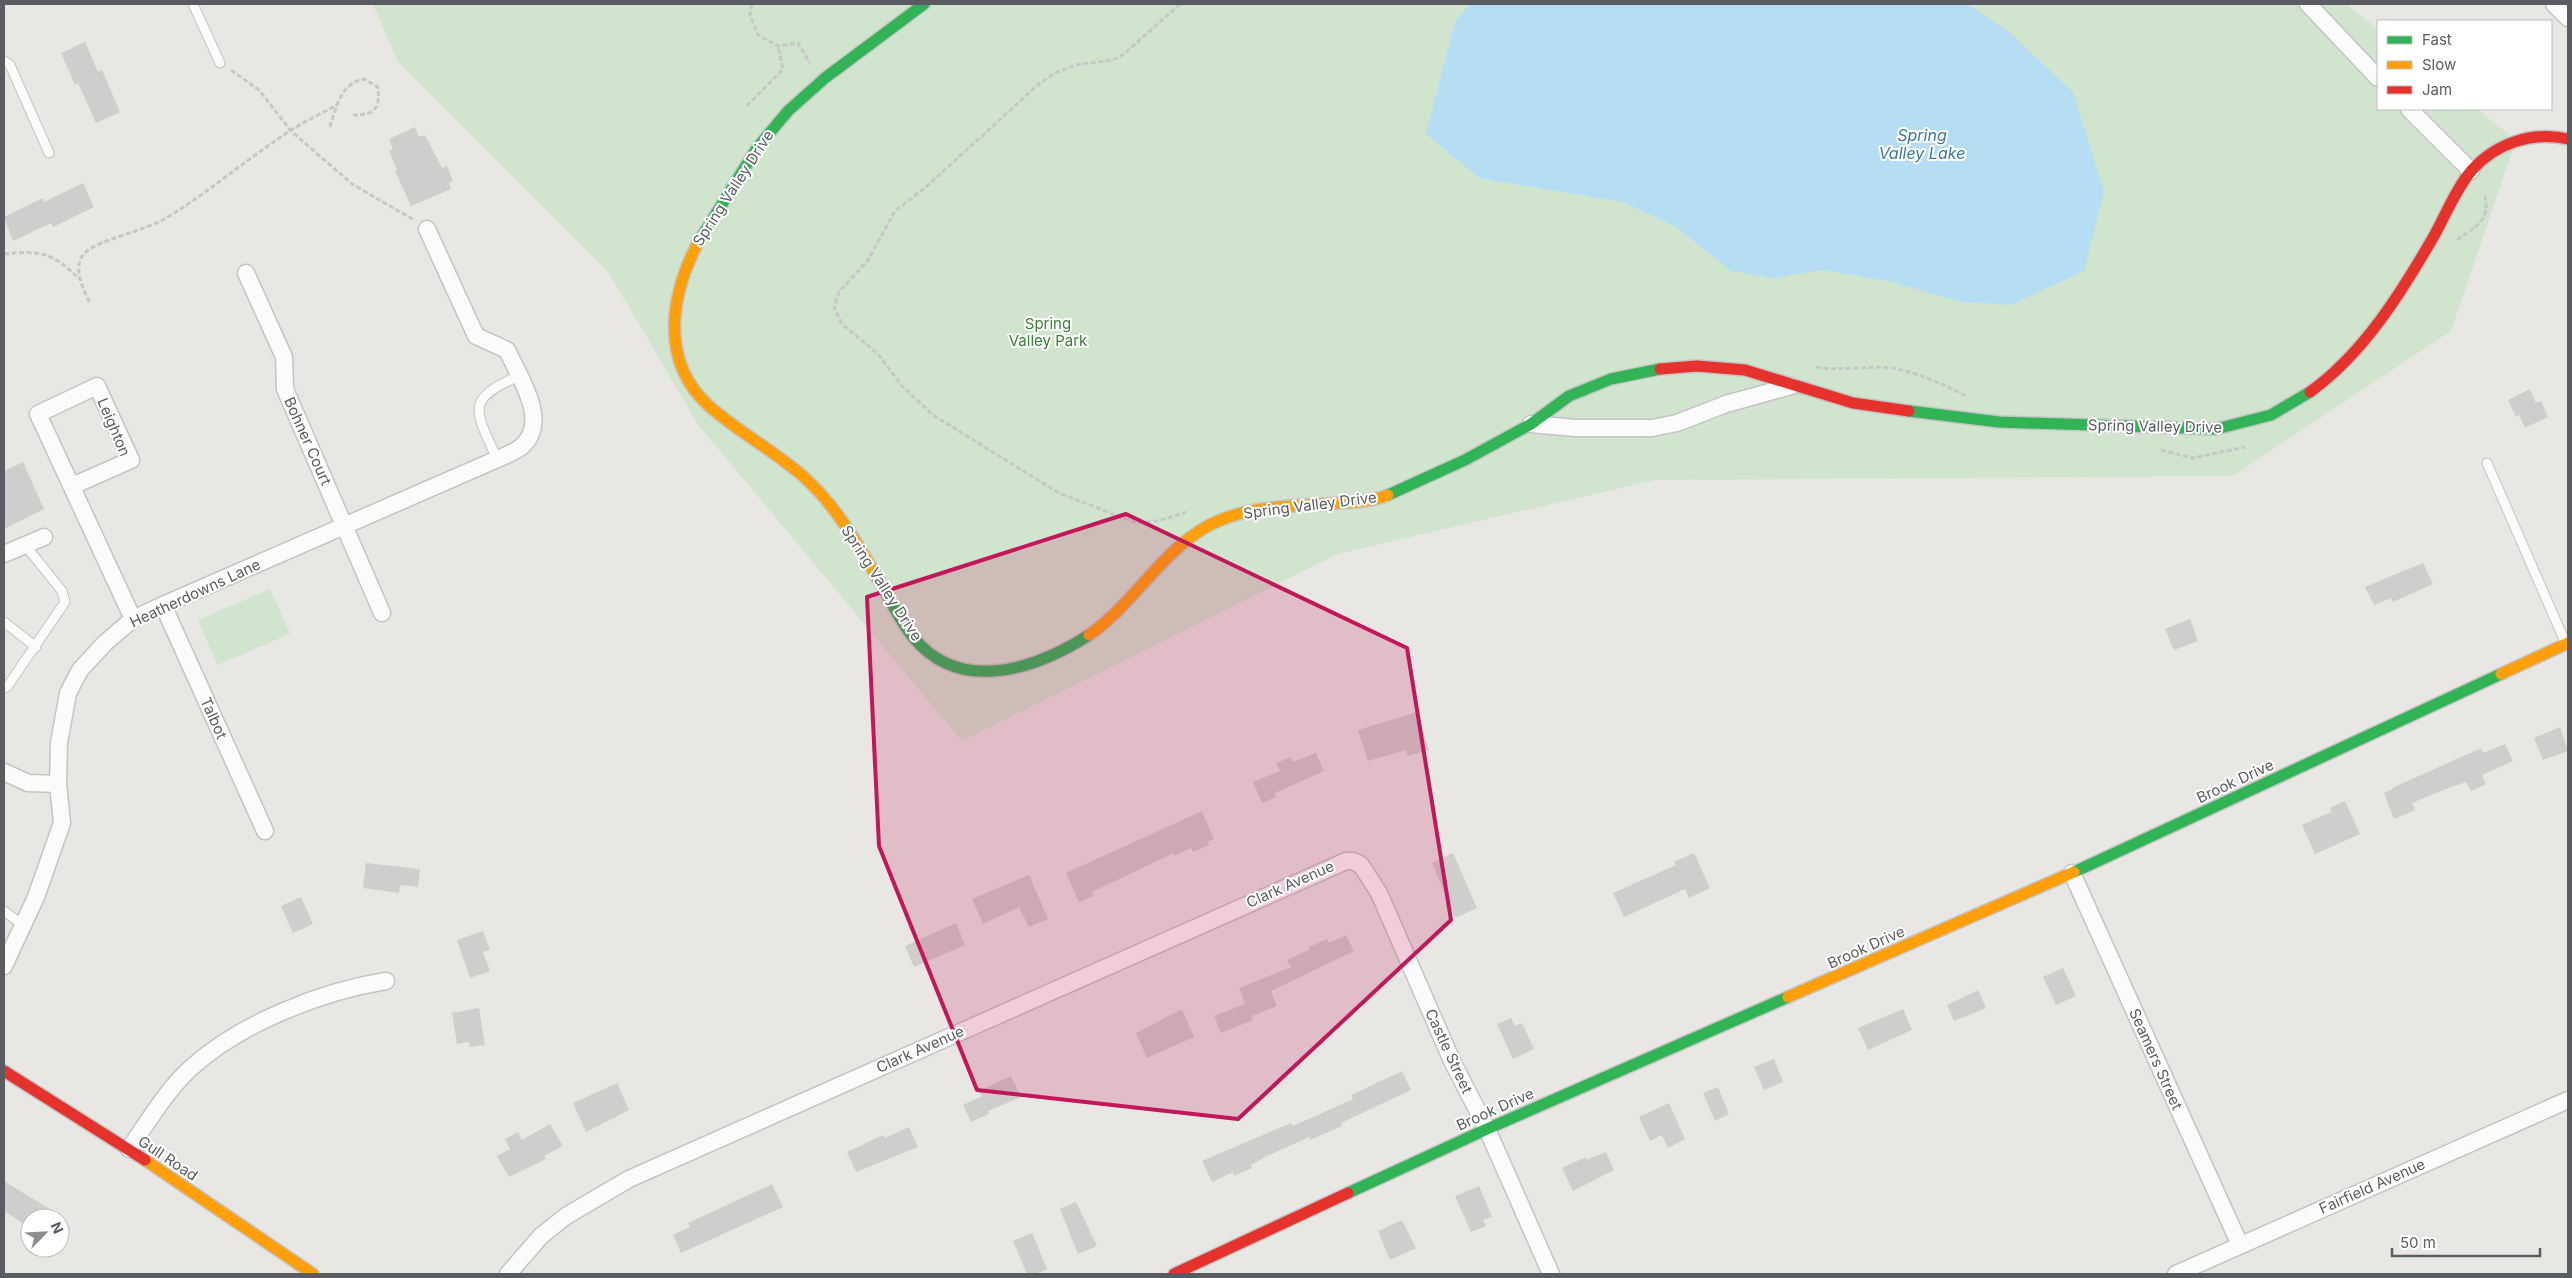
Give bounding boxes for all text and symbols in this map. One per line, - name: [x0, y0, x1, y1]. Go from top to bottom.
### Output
- legend: [2377, 20, 2552, 110]
- text: Fast: [2422, 30, 2452, 49]
- text: Slow: [2422, 55, 2456, 74]
- text: Jam: [2422, 80, 2452, 99]
- water label: Spring Valley Lake: [1879, 125, 1965, 163]
- street label: Spring Valley Drive: [688, 127, 778, 249]
- park label: Spring Valley Park: [1009, 314, 1088, 350]
- street label: Bohner Court: [280, 394, 336, 488]
- street label: Leighton: [93, 395, 135, 459]
- street label: Spring Valley Drive: [2088, 415, 2222, 437]
- street label: Spring Valley Drive: [1242, 487, 1378, 523]
- street label: Spring Valley Drive: [837, 522, 927, 644]
- street label: Heatherdowns Lane: [127, 554, 263, 632]
- street label: Talbot: [196, 694, 232, 742]
- street label: Brook Drive: [2193, 755, 2277, 807]
- street label: Clark Avenue: [1243, 856, 1337, 912]
- street label: Brook Drive: [1824, 921, 1908, 973]
- street label: Seamers Street: [2125, 1005, 2187, 1113]
- street label: Castle Street: [1421, 1006, 1477, 1096]
- street label: Clark Avenue: [873, 1021, 967, 1077]
- street label: Brook Drive: [1453, 1083, 1537, 1135]
- street label: Gull Road: [135, 1131, 201, 1185]
- street label: Fairfield Avenue: [2316, 1154, 2428, 1218]
- north arrow: [20, 1208, 70, 1258]
- text: N: [47, 1219, 67, 1236]
- scale bar: [2392, 1226, 2540, 1258]
- text: 50 m: [2400, 1233, 2436, 1252]

